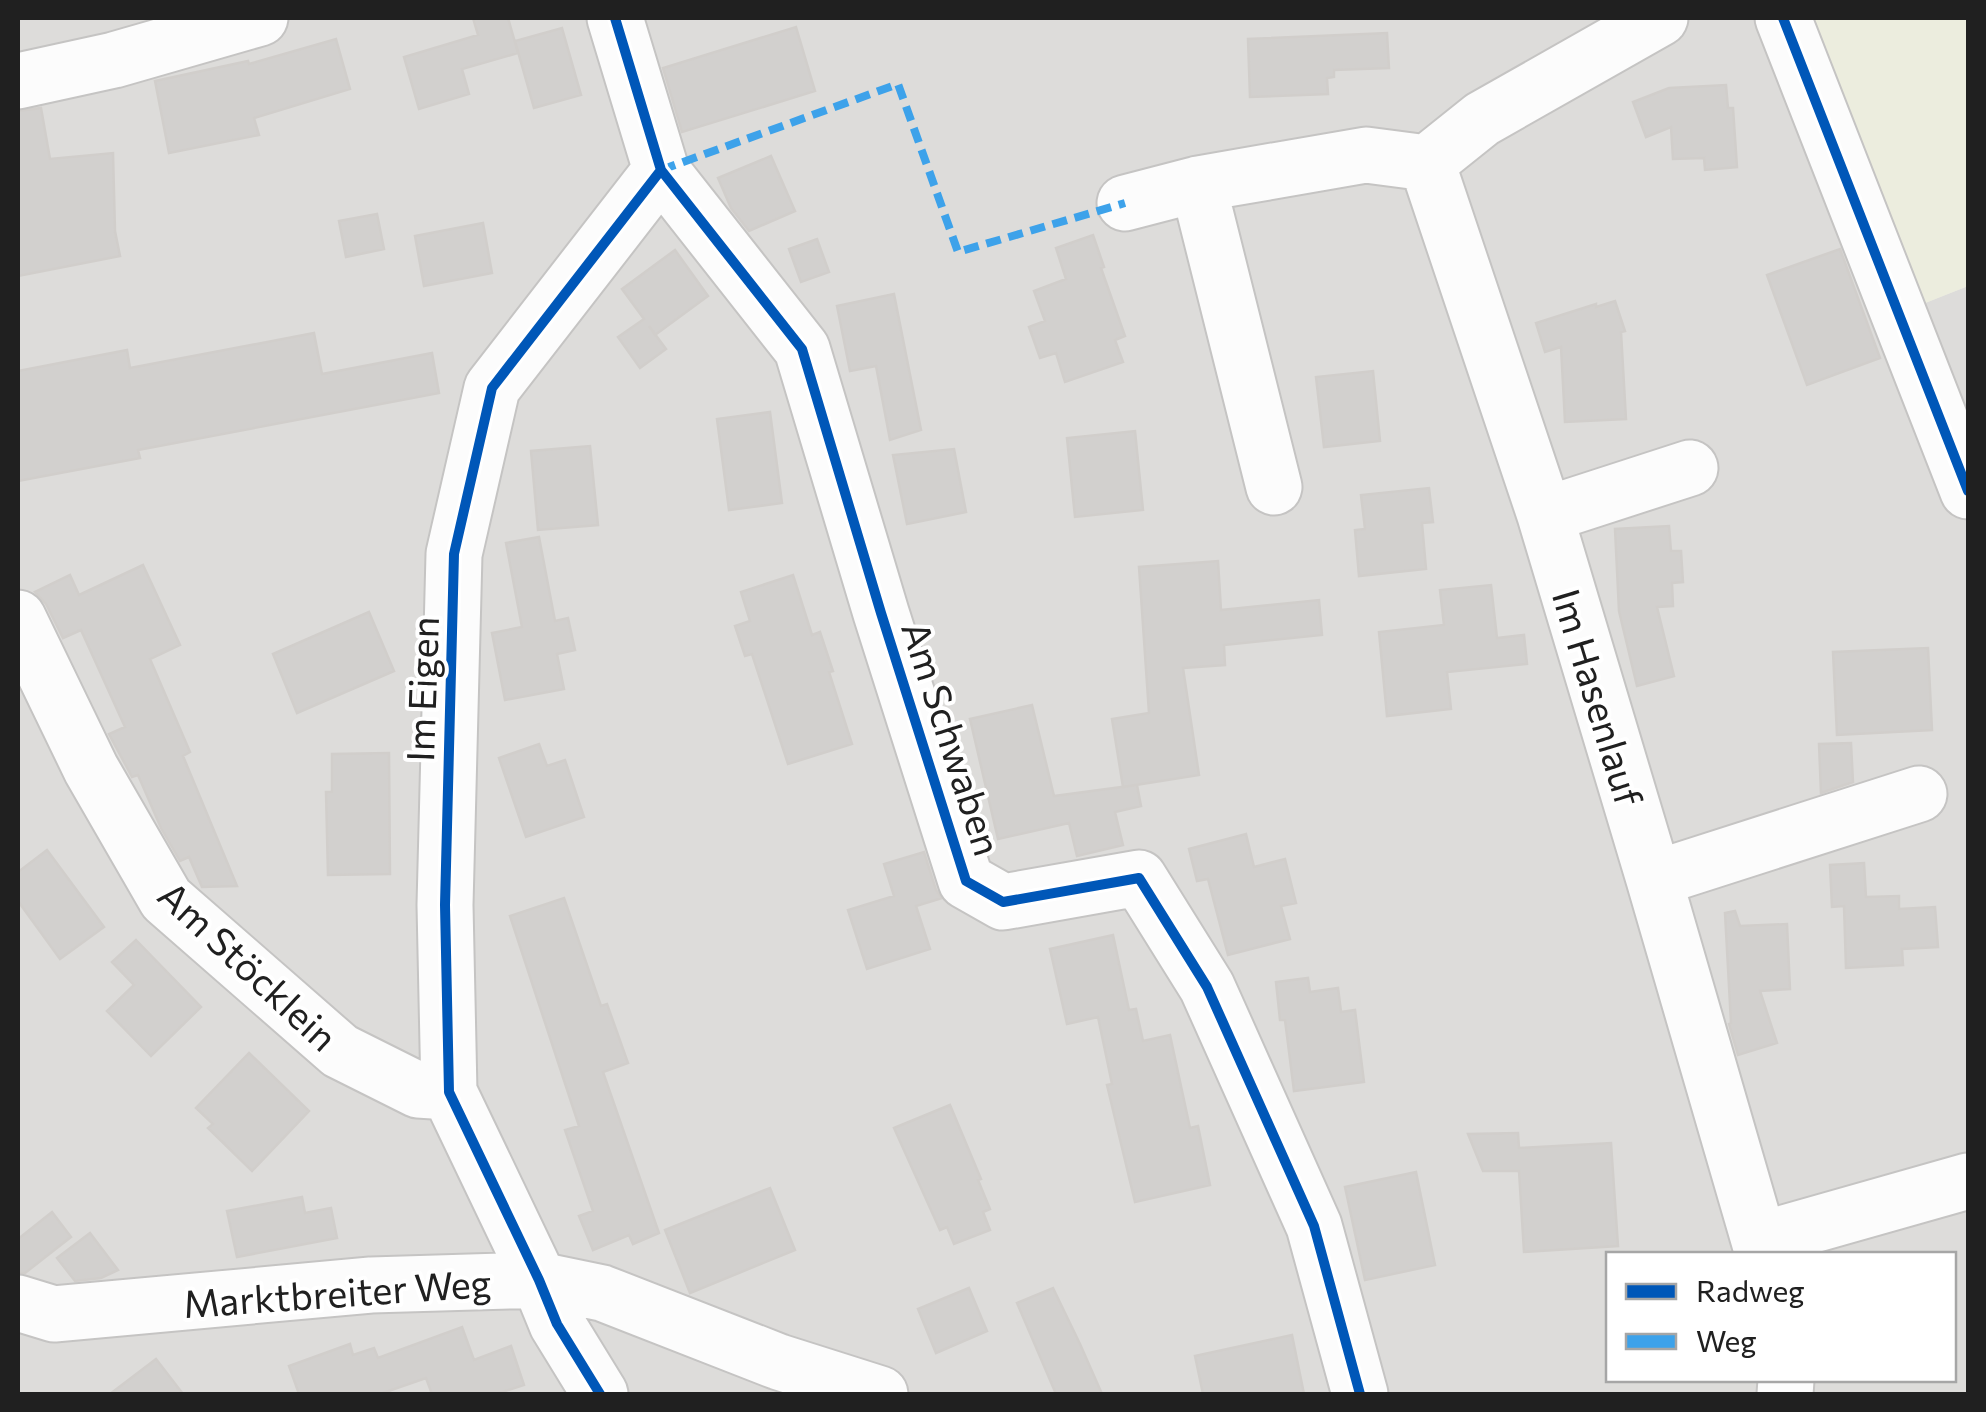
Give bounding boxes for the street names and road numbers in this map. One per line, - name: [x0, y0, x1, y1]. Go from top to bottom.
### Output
- street label: Im Hasenlauf: [1544, 583, 1654, 811]
- street label: Am Schwaben: [893, 615, 1013, 861]
- street label: Im Eigen: [395, 616, 447, 762]
- street label: Am Stöcklein: [150, 870, 348, 1060]
- street label: Marktbreiter Weg: [181, 1258, 493, 1326]

